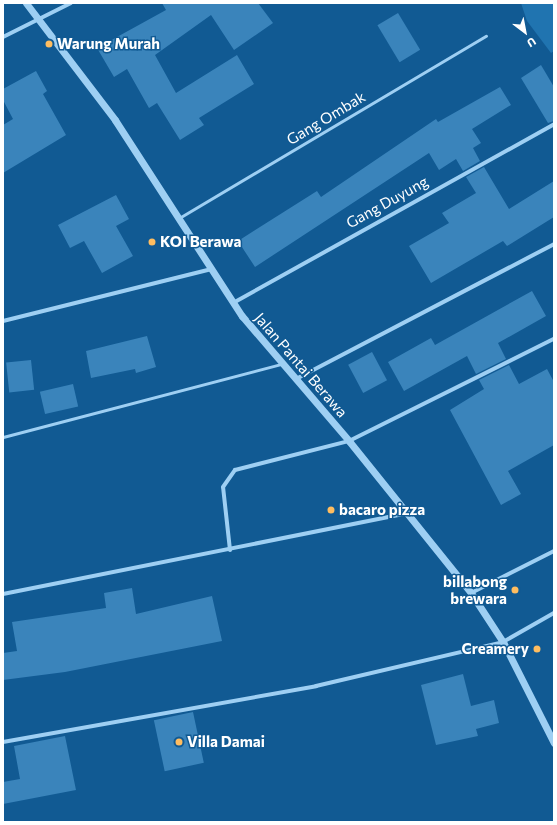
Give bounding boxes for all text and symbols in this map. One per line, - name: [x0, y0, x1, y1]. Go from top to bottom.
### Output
- north arrow: [505, 12, 545, 52]
- place label: Warung Murah: [57, 35, 160, 53]
- text: U: [525, 35, 538, 50]
- marker: Warung Murah: [44, 39, 54, 49]
- street label: Gang Ombak: [283, 87, 369, 149]
- street label: Gang Duyung: [343, 172, 431, 232]
- place label: KOI Berawa: [160, 233, 241, 251]
- marker: KOI Berawa: [147, 237, 157, 247]
- street label: Jalan Pantai Berawa: [251, 309, 351, 421]
- place label: bacaro pizza: [339, 501, 425, 519]
- marker: bacaro pizza: [326, 505, 336, 515]
- place label: billabong brewara: [443, 572, 507, 607]
- marker: billabong brewara: [510, 585, 520, 595]
- place label: Creamery: [462, 640, 529, 658]
- marker: Creamery: [532, 644, 542, 654]
- place label: Villa Damai: [187, 733, 265, 751]
- marker: Villa Damai: [174, 737, 184, 747]

